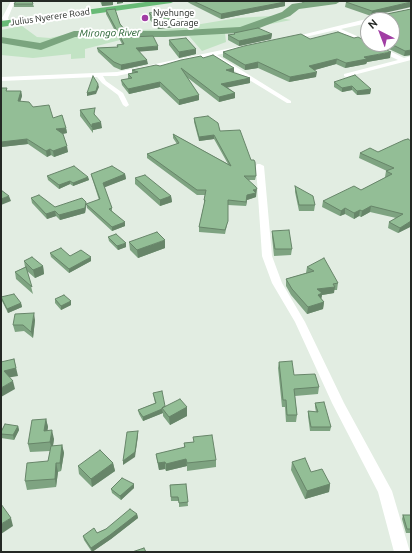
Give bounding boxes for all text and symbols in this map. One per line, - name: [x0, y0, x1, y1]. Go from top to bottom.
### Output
- street label: Julius Nyerere Road: [9, 6, 91, 28]
- place label: Nyehunge Bus Garage: [153, 8, 199, 29]
- north arrow: [360, 12, 400, 52]
- marker: Nyehunge Bus Garage: [140, 13, 150, 23]
- text: N: [366, 17, 380, 31]
- water label: Mirongo River: [79, 26, 141, 40]

